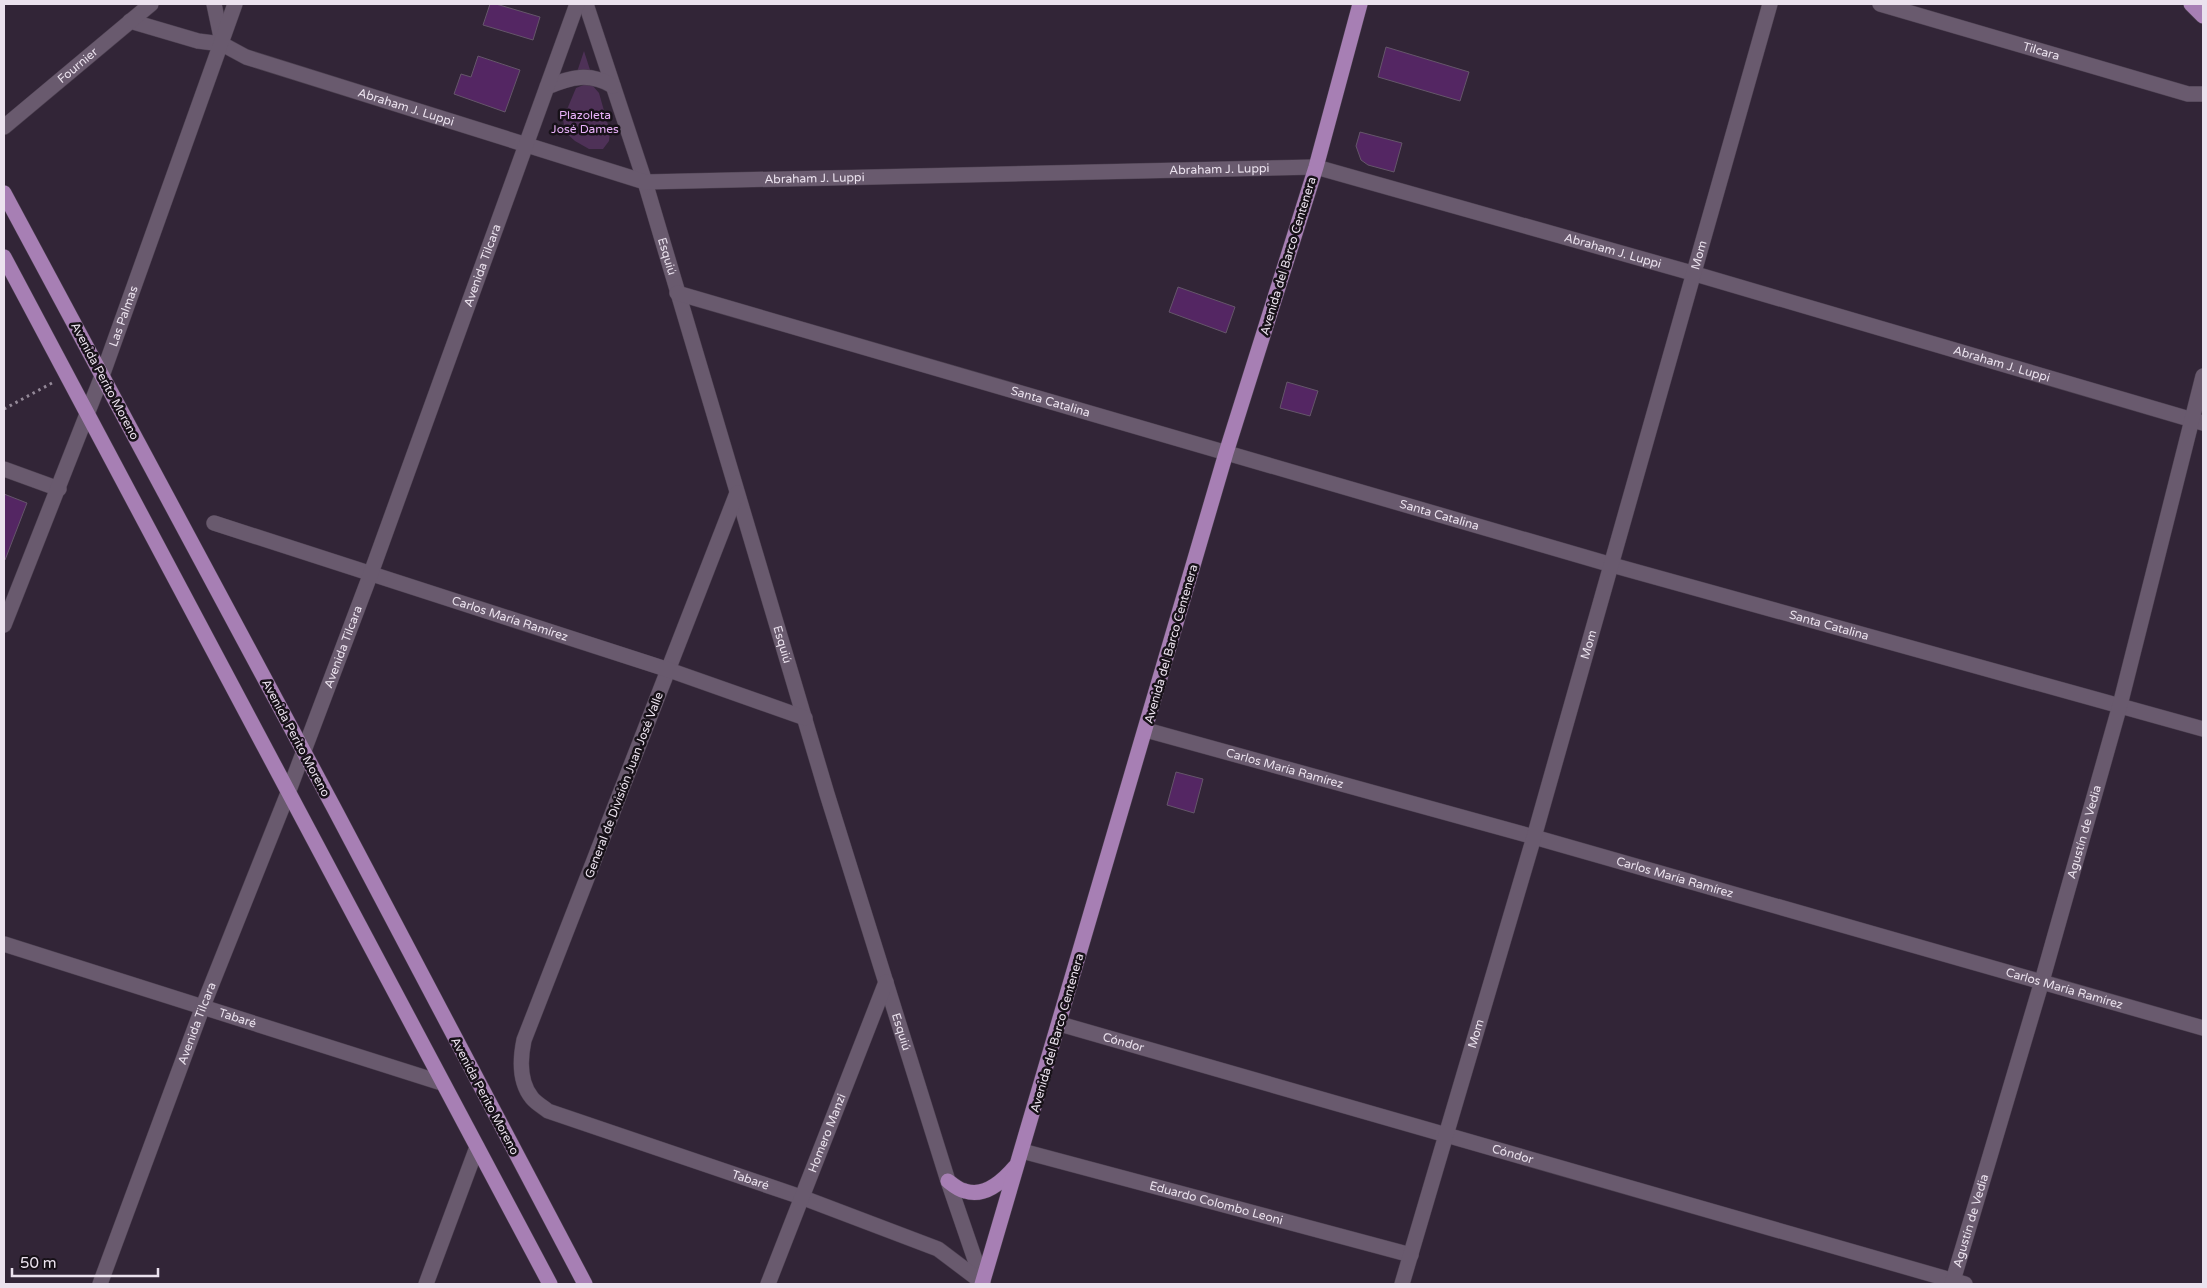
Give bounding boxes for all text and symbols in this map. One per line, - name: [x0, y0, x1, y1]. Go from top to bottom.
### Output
- street label: Tilcara: [2021, 39, 2061, 63]
- street label: Fournier: [55, 44, 101, 86]
- street label: Abraham J. Luppi: [356, 85, 456, 129]
- park label: Plazoleta José Dames: [551, 108, 619, 136]
- street label: Abraham J. Luppi: [1169, 161, 1270, 177]
- street label: Abraham J. Luppi: [764, 170, 865, 186]
- street label: Avenida del Barco Centenera: [1257, 175, 1319, 337]
- street label: Avenida Tilcara: [461, 222, 504, 309]
- street label: Abraham J. Luppi: [1563, 230, 1663, 271]
- street label: Esquiú: [655, 236, 679, 277]
- street label: Mom: [1688, 239, 1710, 271]
- street label: Las Palmas: [106, 284, 141, 349]
- street label: Avenida Perito Moreno: [68, 320, 142, 442]
- street label: Abraham J. Luppi: [1952, 343, 2052, 385]
- street label: Santa Catalina: [1009, 383, 1092, 420]
- street label: Santa Catalina: [1398, 497, 1481, 533]
- street label: Avenida del Barco Centenera: [1142, 563, 1200, 725]
- street label: Carlos María Ramírez: [450, 593, 570, 644]
- street label: Avenida Tilcara: [321, 604, 365, 690]
- street label: Santa Catalina: [1788, 607, 1870, 643]
- street label: Esquiú: [770, 624, 795, 665]
- street label: Mom: [1578, 628, 1599, 661]
- street label: Avenida Perito Moreno: [259, 677, 333, 799]
- street label: General de División Juan José Valle: [582, 690, 666, 880]
- street label: Carlos María Ramírez: [1225, 745, 1345, 791]
- street label: Agustín de Vedia: [2064, 783, 2104, 880]
- street label: Carlos María Ramírez: [1615, 854, 1735, 901]
- street label: Avenida del Barco Centenera: [1028, 952, 1086, 1114]
- street label: Carlos María Ramírez: [2004, 965, 2125, 1012]
- street label: Avenida Tilcara: [175, 980, 219, 1067]
- street label: Tabaré: [217, 1006, 258, 1031]
- street label: Esquiú: [889, 1011, 914, 1052]
- street label: Mom: [1465, 1017, 1487, 1050]
- street label: Cóndor: [1101, 1030, 1146, 1055]
- street label: Avenida Perito Moreno: [448, 1035, 522, 1157]
- street label: Homero Manzi: [805, 1092, 849, 1175]
- street label: Cóndor: [1490, 1141, 1535, 1167]
- street label: Tabaré: [730, 1167, 771, 1193]
- street label: Agustín de Vedia: [1950, 1172, 1991, 1269]
- street label: Eduardo Colombo Leoni: [1148, 1178, 1284, 1227]
- scale bar: [12, 1246, 159, 1278]
- text: 50 m: [20, 1254, 57, 1272]

